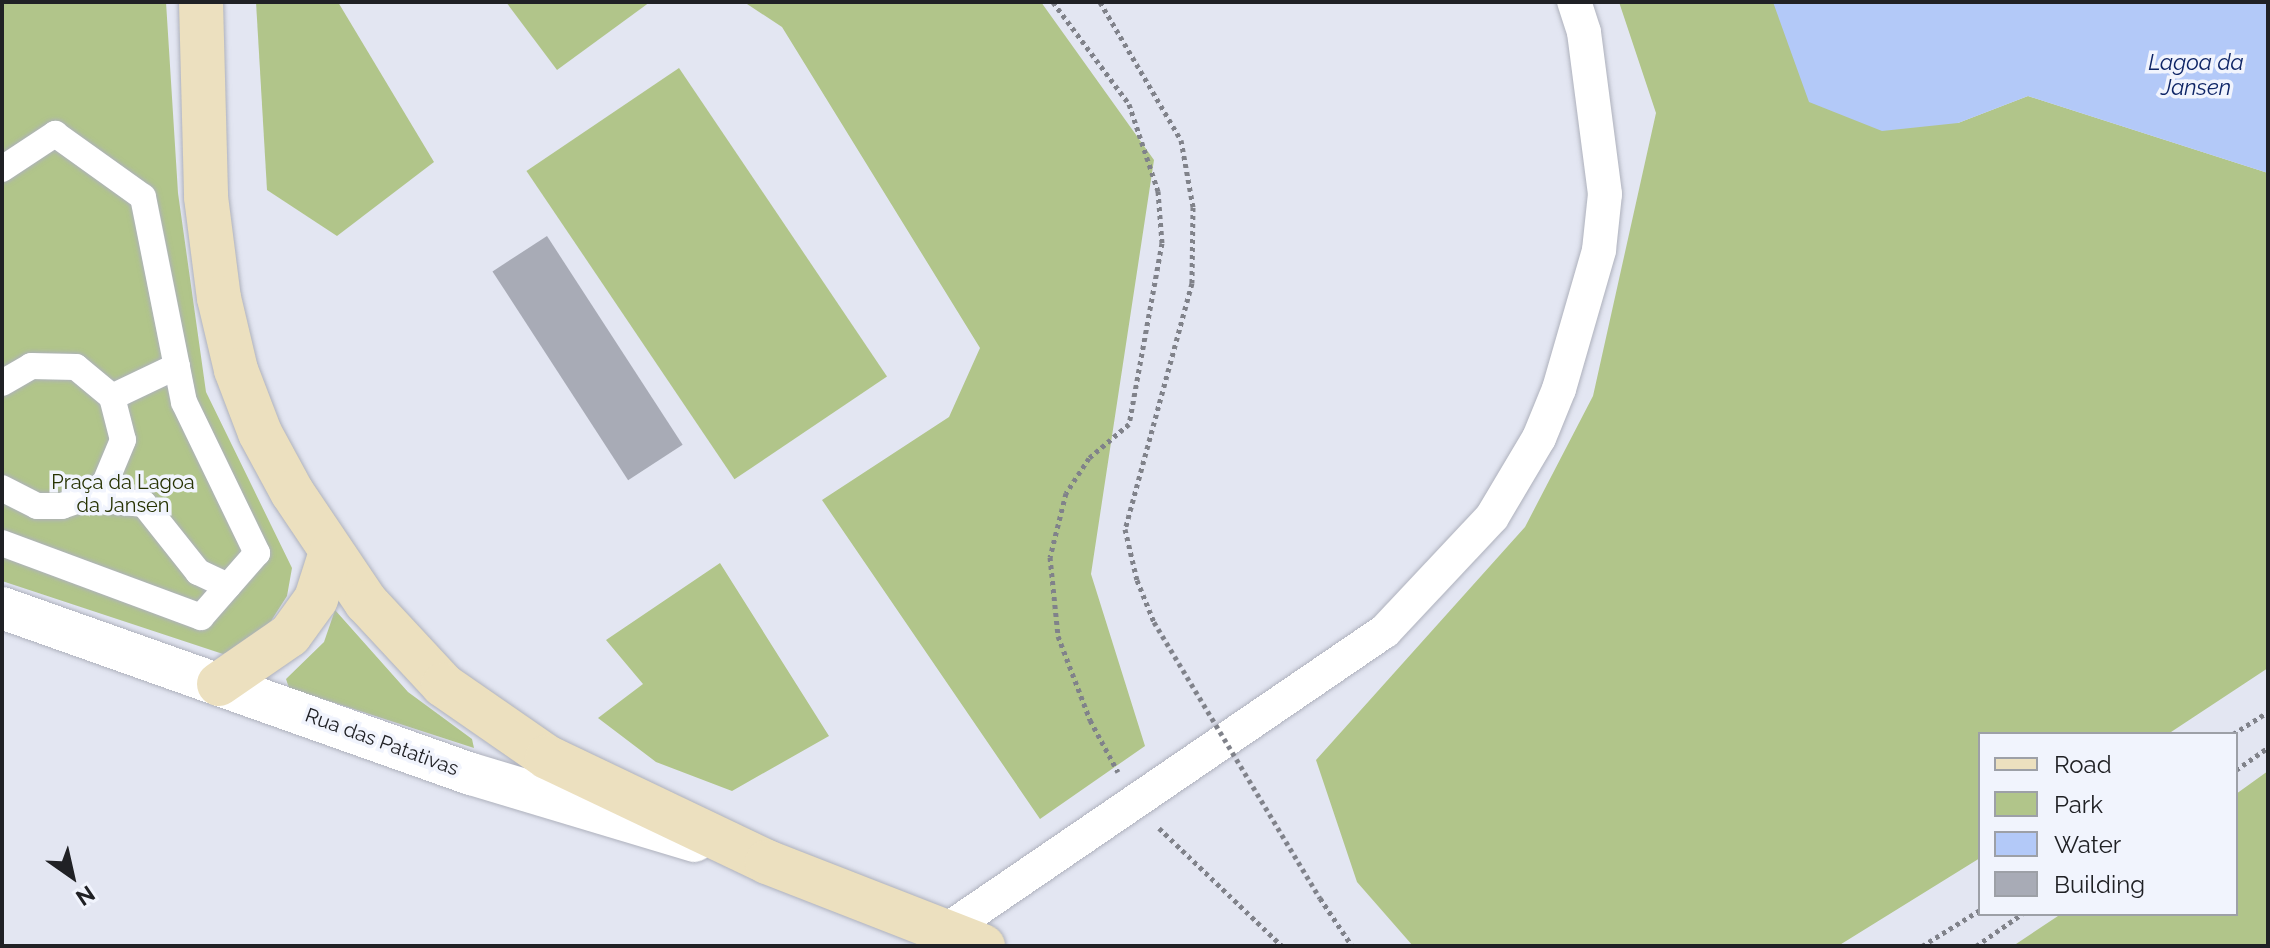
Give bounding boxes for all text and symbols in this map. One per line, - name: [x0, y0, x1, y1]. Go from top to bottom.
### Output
- water label: Lagoa da Jansen: [2148, 49, 2244, 100]
- park label: Praça da Lagoa da Jansen: [51, 471, 195, 518]
- street label: Rua das Patativas: [302, 703, 462, 781]
- legend: [1978, 732, 2238, 916]
- text: Road: [2054, 750, 2112, 779]
- text: Park: [2054, 790, 2103, 819]
- text: Water: [2054, 830, 2121, 859]
- north arrow: [32, 836, 112, 916]
- text: Building: [2054, 870, 2145, 899]
- text: N: [71, 880, 100, 911]

